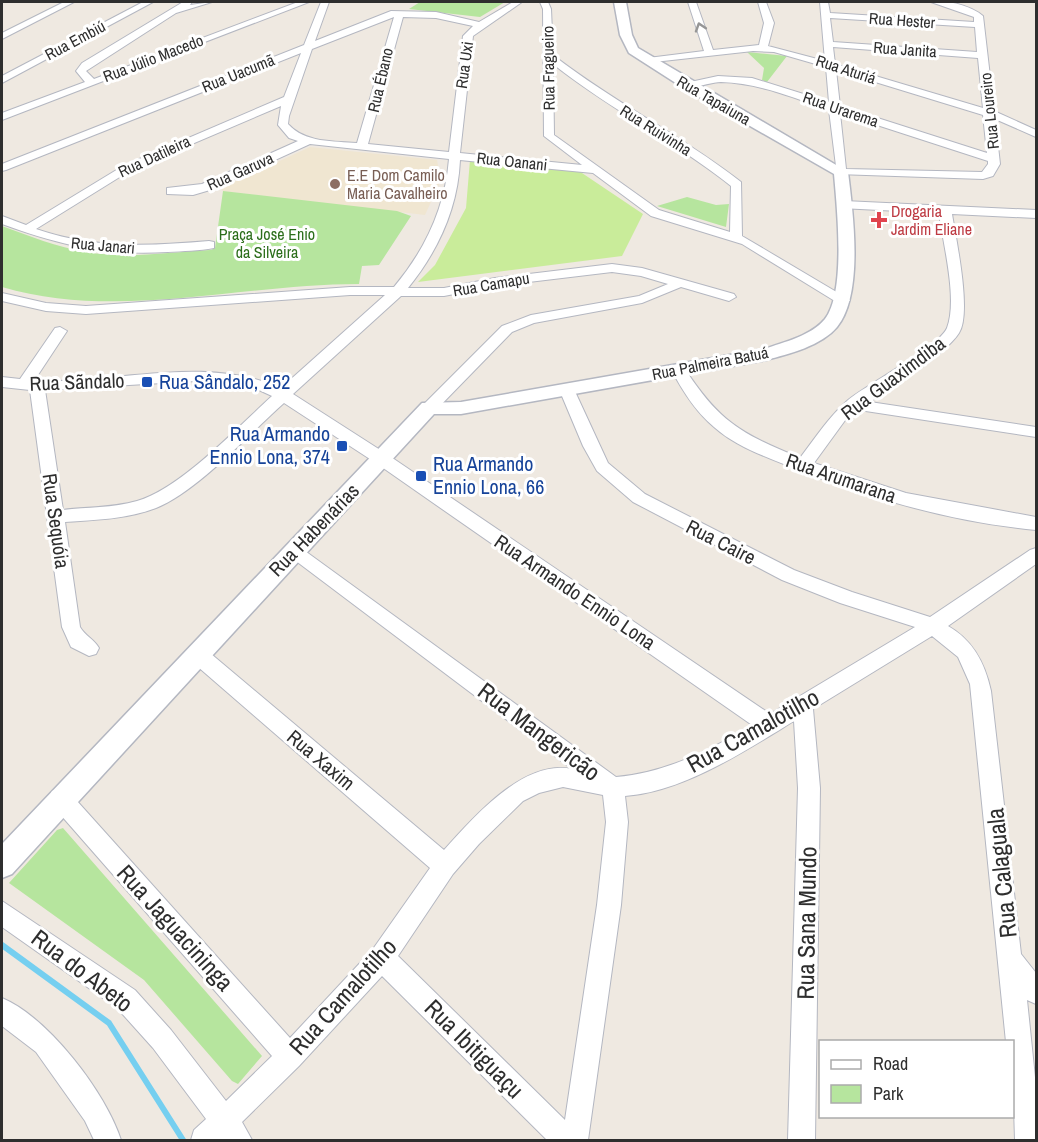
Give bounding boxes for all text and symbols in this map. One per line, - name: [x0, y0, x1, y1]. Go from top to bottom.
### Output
- street label: Rua Hester: [868, 7, 936, 33]
- street label: Rua Embiú: [41, 15, 109, 65]
- one-way arrow: [695, 22, 707, 33]
- street label: Rua Fragueiro: [536, 26, 560, 110]
- street label: Rua Júlio Macedo: [100, 29, 206, 87]
- street label: Rua Janita: [873, 36, 938, 62]
- street label: Rua Uxi: [450, 40, 478, 90]
- street label: Rua Ébano: [362, 46, 398, 114]
- street label: Rua Uacumã: [198, 48, 278, 98]
- street label: Rua Aturiá: [813, 49, 880, 89]
- street label: Rua Tapaiuna: [673, 70, 755, 130]
- street label: Rua Loureiro: [974, 72, 1004, 150]
- street label: Rua Urarema: [800, 86, 882, 132]
- street label: Rua Ruivinha: [616, 99, 696, 161]
- street label: Rua Datileira: [114, 129, 194, 182]
- street label: Rua Garuva: [203, 146, 277, 195]
- street label: Rua Oanani: [476, 146, 548, 176]
- place label: E.E Dom Camilo Maria Cavalheiro: [347, 164, 448, 204]
- marker: E.E Dom Camilo Maria Cavalheiro: [328, 177, 342, 191]
- place label: Drogaria Jardim Eliane: [891, 200, 972, 240]
- marker: Drogaria Jardim Eliane: [872, 213, 886, 227]
- park label: Praça José Enio da Silveira: [219, 223, 315, 263]
- street label: Rua Janari: [70, 231, 136, 259]
- street label: Rua Camapu: [451, 266, 531, 302]
- street label: Rua Guaximdiba: [835, 330, 950, 426]
- street label: Rua Palmeira Batuá: [650, 341, 771, 385]
- street label: Rua Sãndalo: [29, 366, 125, 397]
- place label: Rua Sândalo, 252: [159, 368, 290, 395]
- marker: Rua Sândalo, 252: [140, 375, 154, 389]
- place label: Rua Armando Ennio Lona, 374: [210, 420, 330, 470]
- marker: Rua Armando Ennio Lona, 374: [335, 439, 349, 453]
- street label: Rua Arumarana: [782, 446, 900, 509]
- place label: Rua Armando Ennio Lona, 66: [433, 450, 544, 500]
- marker: Rua Armando Ennio Lona, 66: [414, 469, 428, 483]
- street label: Rua Sequóia: [36, 472, 77, 570]
- street label: Rua Habenárias: [262, 477, 365, 582]
- street label: Rua Caire: [682, 513, 761, 571]
- street label: Rua Armando Ennio Lona: [489, 528, 661, 656]
- street label: Rua Mangericão: [472, 675, 607, 788]
- street label: Rua Camalotilho: [681, 681, 824, 780]
- street label: Rua Xaxim: [282, 723, 361, 796]
- street label: Rua Calaguala: [978, 807, 1024, 940]
- street label: Rua Sana Mundo: [789, 846, 823, 1000]
- street label: Rua Jaguacininga: [110, 857, 241, 997]
- street label: Rua do Abeto: [25, 922, 140, 1019]
- street label: Rua Camalotilho: [281, 931, 403, 1062]
- street label: Rua Ibitiguaçu: [418, 992, 531, 1105]
- legend: [819, 1040, 1014, 1118]
- text: Road: [873, 1051, 908, 1076]
- text: Park: [873, 1081, 904, 1106]

